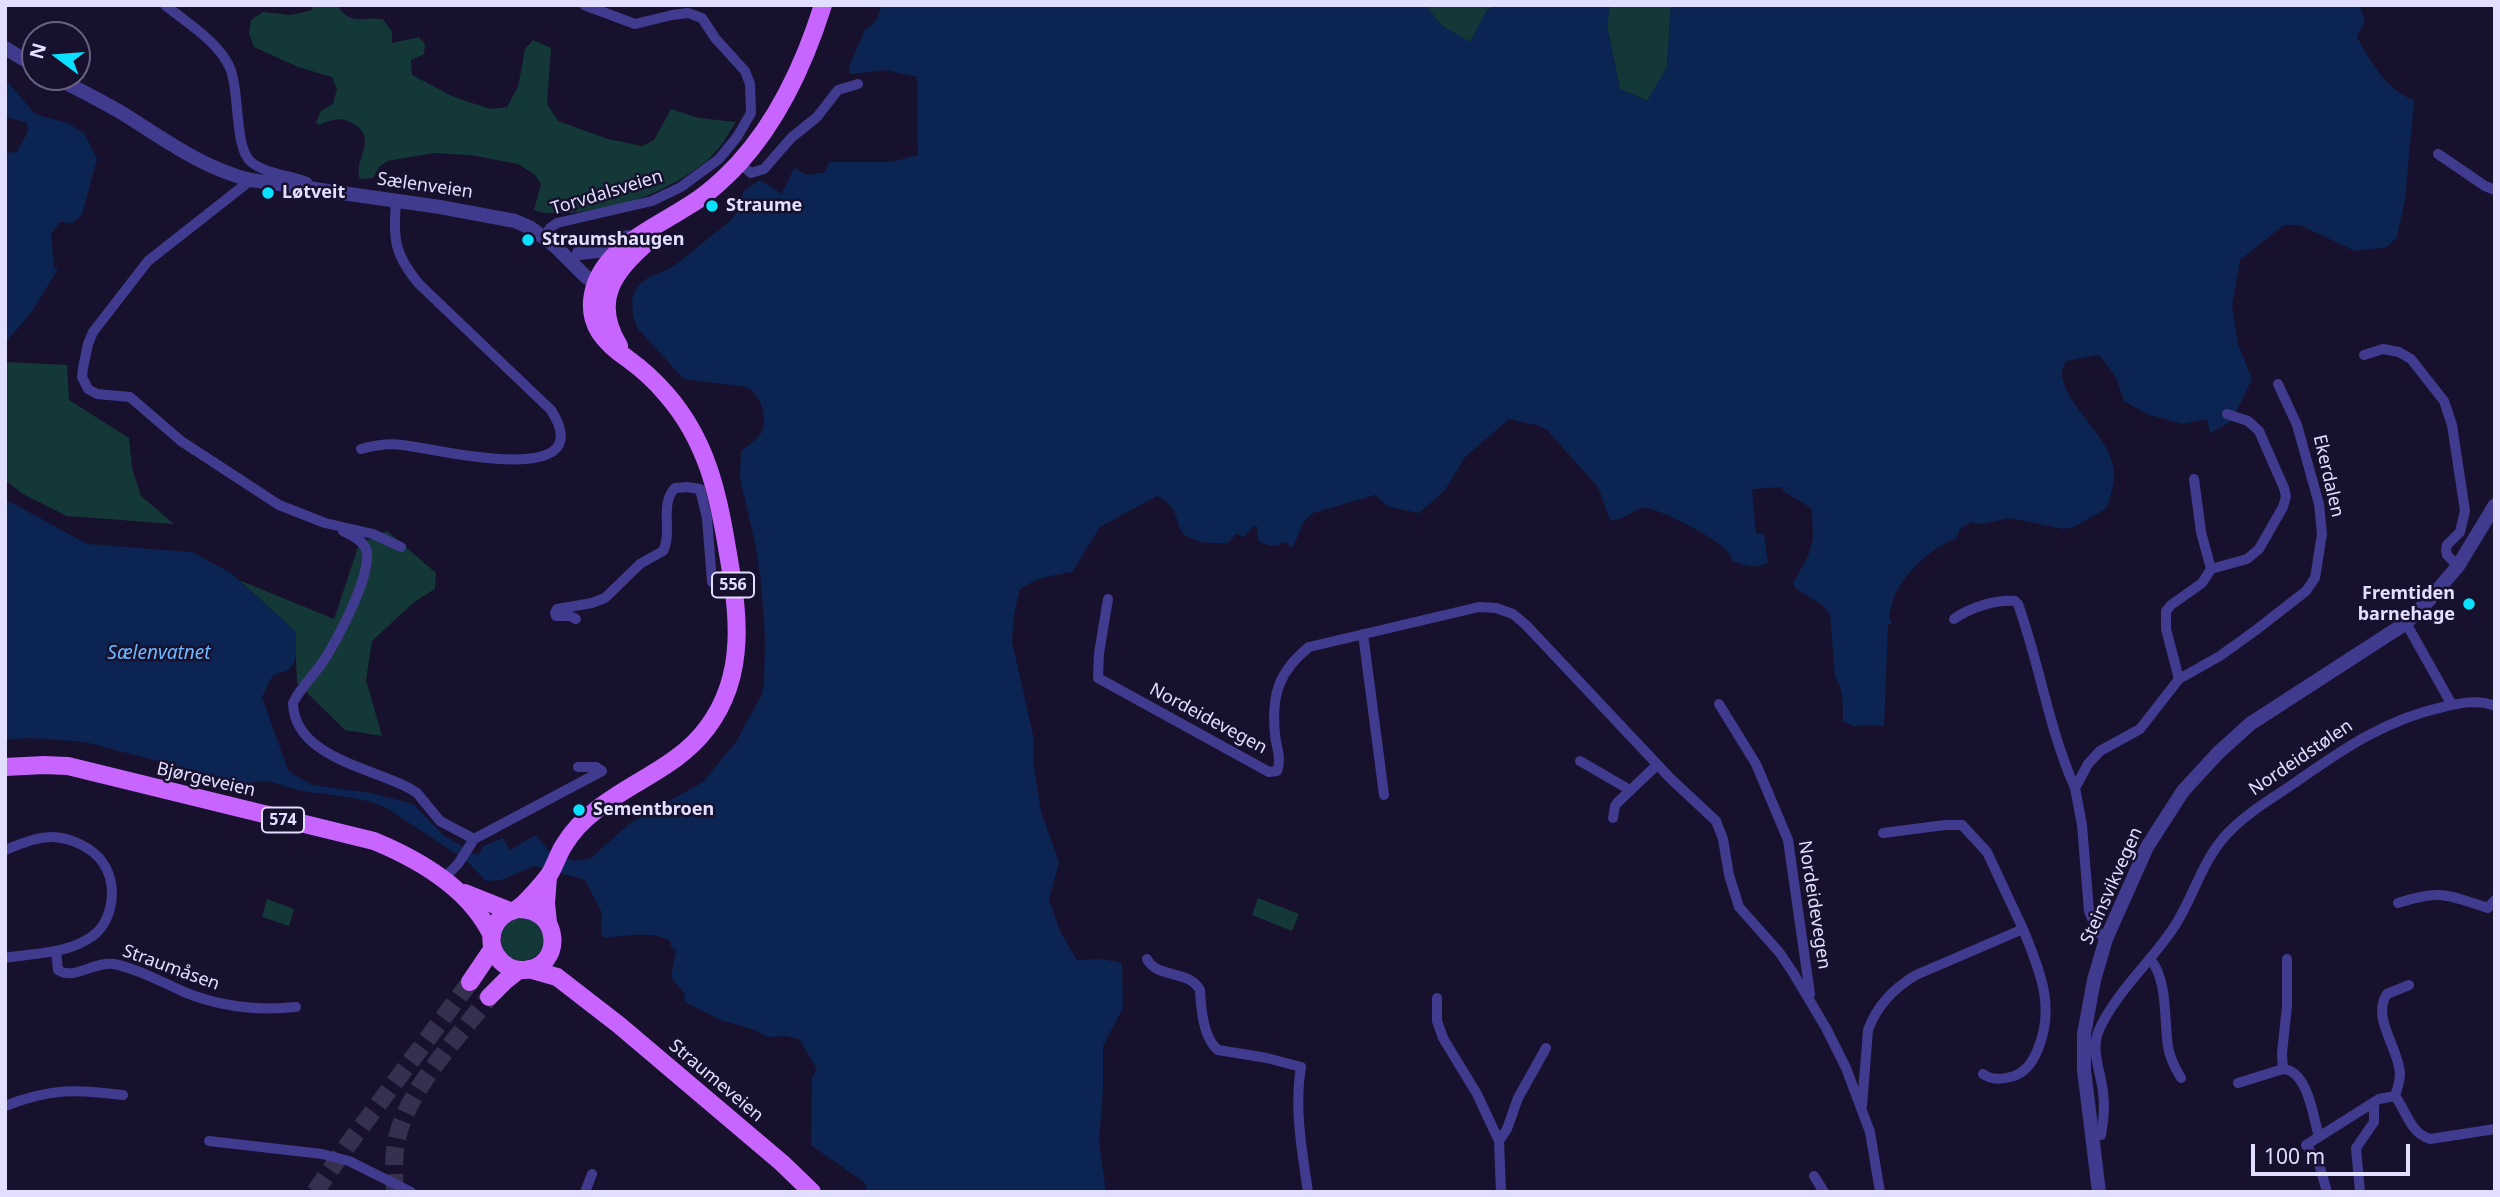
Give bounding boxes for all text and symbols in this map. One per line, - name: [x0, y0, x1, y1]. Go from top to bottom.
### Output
- north arrow: [21, 21, 91, 91]
- text: N: [23, 40, 52, 62]
- street label: Torvdalsveien: [548, 166, 666, 220]
- street label: Sælenveien: [376, 169, 474, 203]
- place label: Løtveit: [282, 182, 345, 204]
- marker: Løtveit: [260, 185, 276, 201]
- place label: Straume: [726, 195, 802, 217]
- marker: Straume: [704, 198, 720, 214]
- place label: Straumshaugen: [542, 229, 684, 251]
- marker: Straumshaugen: [520, 232, 536, 248]
- street label: Ekerdalen: [2308, 433, 2348, 519]
- road number: 556: [712, 572, 754, 598]
- place label: Fremtiden barnehage: [2358, 583, 2455, 626]
- marker: Fremtiden barnehage: [2461, 596, 2477, 612]
- water label: Sælenvatnet: [107, 643, 211, 665]
- street label: Nordeidevegen: [1146, 679, 1270, 759]
- street label: Nordeidstølen: [2245, 715, 2357, 801]
- street label: Bjørgeveien: [155, 758, 257, 802]
- place label: Sementbroen: [593, 799, 714, 821]
- marker: Sementbroen: [571, 802, 587, 818]
- road number: 574: [262, 807, 304, 832]
- street label: Steinsvikvegen: [2077, 824, 2147, 948]
- street label: Nordeidevegen: [1793, 839, 1835, 971]
- street label: Straumåsen: [120, 940, 222, 996]
- street label: Straumeveien: [664, 1035, 768, 1127]
- scale bar: [2255, 1130, 2414, 1174]
- text: 100 m: [2264, 1142, 2325, 1170]

